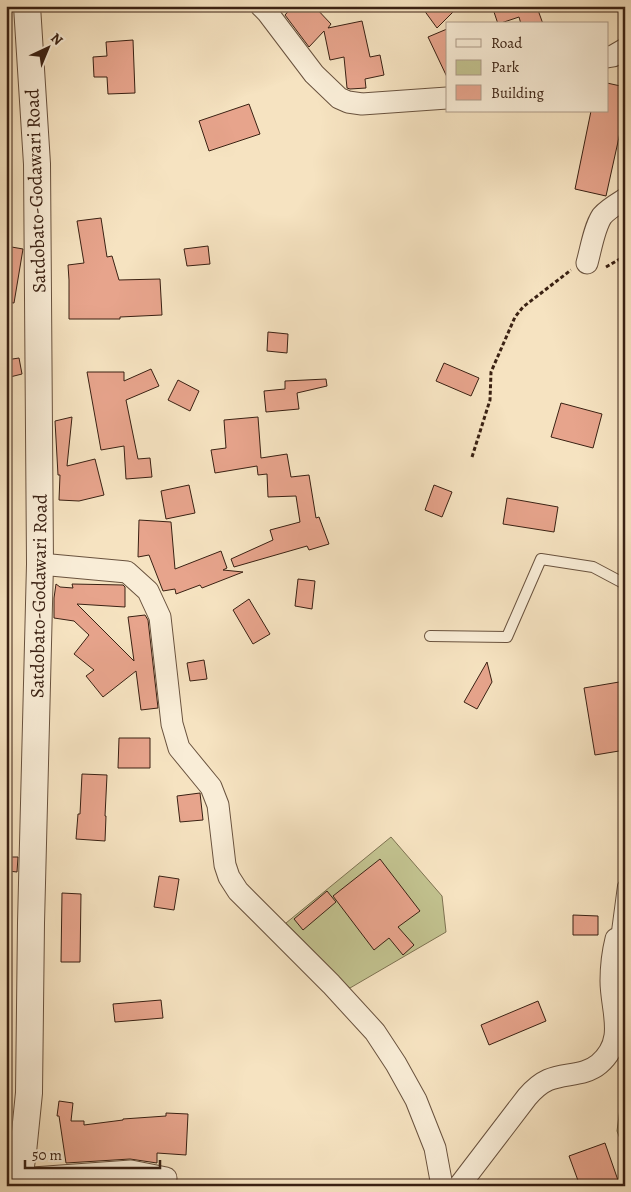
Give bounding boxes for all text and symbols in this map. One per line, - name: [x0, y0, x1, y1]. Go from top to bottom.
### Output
- north arrow: [22, 22, 72, 72]
- legend: [446, 22, 608, 112]
- text: N: [46, 29, 67, 49]
- text: Road: [491, 33, 523, 53]
- text: Park: [491, 57, 520, 77]
- text: Building: [491, 83, 544, 103]
- street label: Satdobato-Godawari Road: [19, 88, 53, 294]
- street label: Satdobato-Godawari Road: [24, 493, 54, 698]
- scale bar: [25, 1137, 160, 1169]
- text: 50 m: [32, 1145, 62, 1165]

